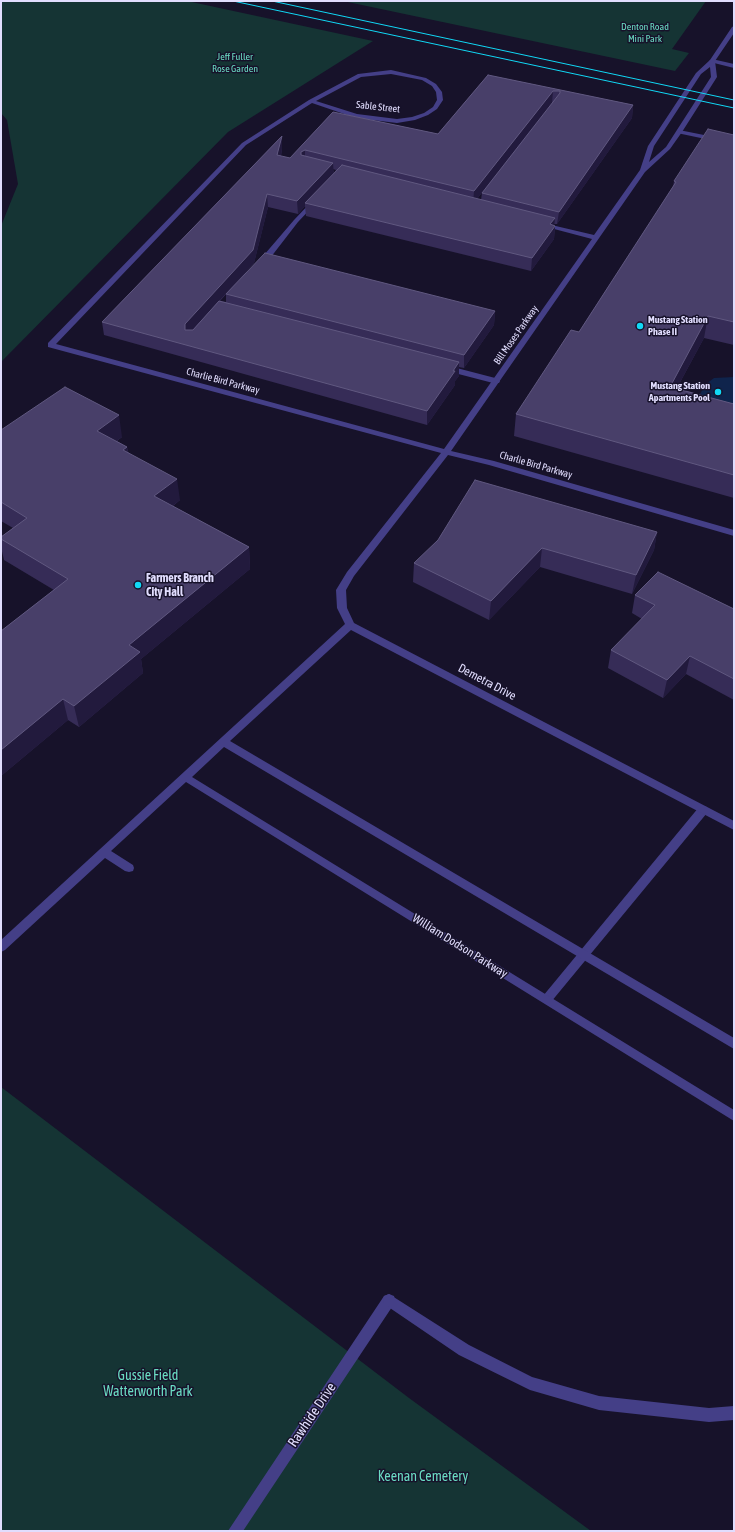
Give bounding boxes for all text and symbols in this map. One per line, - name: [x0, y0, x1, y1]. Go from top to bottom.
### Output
- park label: Denton Road Mini Park: [621, 21, 669, 44]
- park label: Jeff Fuller Rose Garden: [212, 51, 258, 74]
- street label: Sable Street: [355, 99, 401, 115]
- street label: Bill Moses Parkway: [491, 303, 541, 367]
- place label: Mustang Station Phase II: [648, 314, 708, 338]
- marker: Mustang Station Phase II: [635, 321, 645, 331]
- street label: Charlie Bird Parkway: [185, 365, 261, 397]
- place label: Mustang Station Apartments Pool: [649, 380, 710, 404]
- marker: Mustang Station Apartments Pool: [713, 387, 723, 397]
- street label: Charlie Bird Parkway: [498, 449, 574, 481]
- place label: Farmers Branch City Hall: [146, 571, 214, 599]
- marker: Farmers Branch City Hall: [133, 580, 143, 590]
- street label: Demetra Drive: [456, 661, 518, 703]
- street label: William Dodson Parkway: [410, 911, 510, 981]
- park label: Gussie Field Watterworth Park: [103, 1368, 193, 1400]
- street label: Rawhide Drive: [284, 1380, 340, 1450]
- park label: Keenan Cemetery: [378, 1469, 468, 1485]

